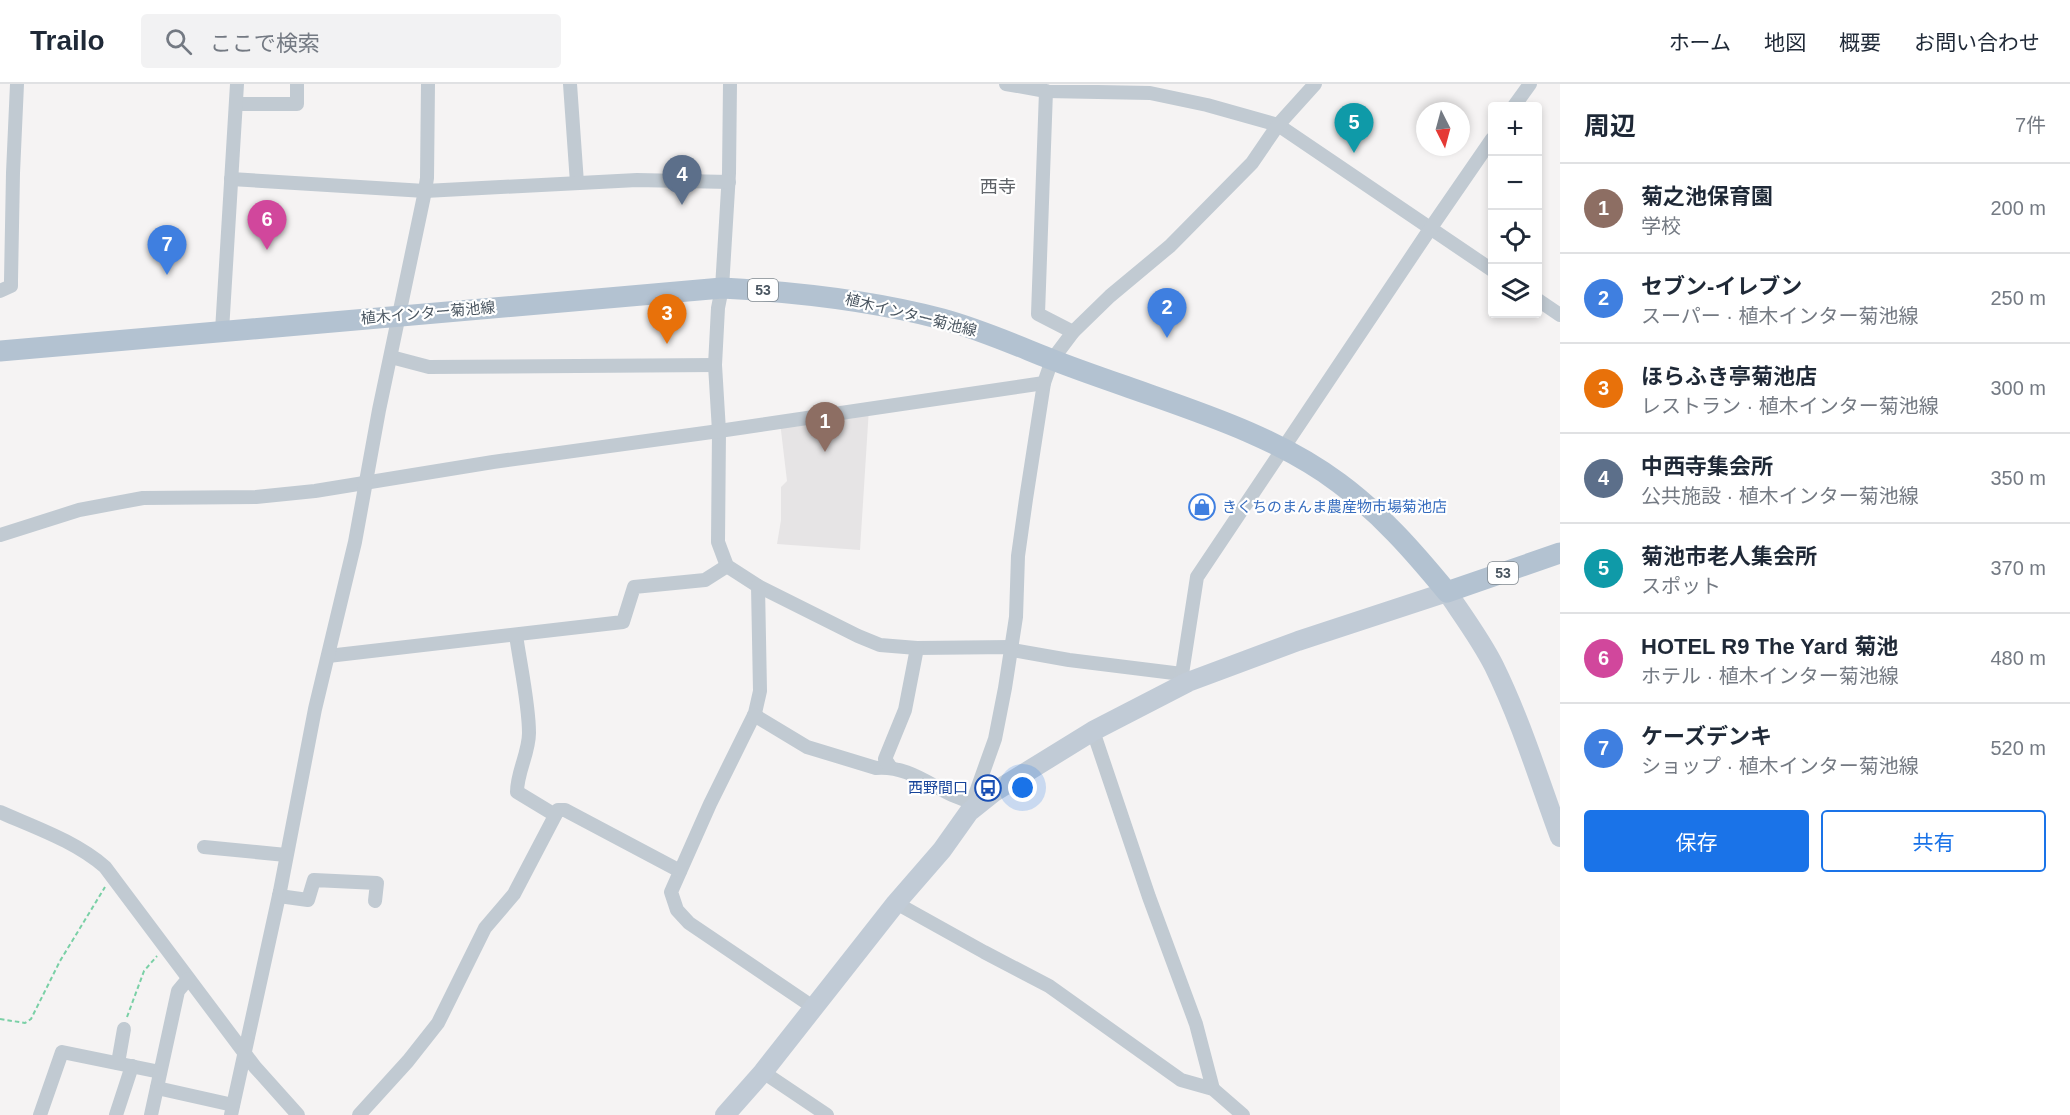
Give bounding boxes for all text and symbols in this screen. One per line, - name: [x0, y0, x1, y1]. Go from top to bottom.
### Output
- search box: [141, 14, 561, 68]
- text: Trailo: [30, 25, 105, 56]
- icon: search: [162, 25, 195, 58]
- text: ここで検索: [210, 31, 320, 56]
- text: ホーム: [1669, 31, 1731, 54]
- text: 地図: [1764, 31, 1806, 54]
- text: 概要: [1839, 31, 1881, 54]
- text: お問い合わせ: [1914, 31, 2040, 54]
- north arrow: [1416, 102, 1470, 156]
- map controls: [1488, 102, 1542, 318]
- button: +: [1488, 102, 1542, 156]
- pin: 5: [1334, 104, 1374, 153]
- text: 周辺: [1584, 111, 1636, 141]
- text: 7件: [2015, 114, 2046, 136]
- pin: 4: [662, 156, 702, 205]
- button: −: [1488, 156, 1542, 210]
- district label: 西寺: [980, 177, 1016, 197]
- text: 菊之池保育園: [1641, 184, 1773, 209]
- text: 1: [1598, 197, 1609, 219]
- text: 200 m: [1990, 197, 2046, 219]
- pin: 6: [248, 200, 286, 250]
- button: locate: [1488, 210, 1542, 264]
- text: 学校: [1641, 215, 1681, 237]
- pin: 7: [148, 226, 186, 275]
- button: layers: [1488, 264, 1542, 318]
- text: セブン-イレブン: [1641, 274, 1802, 299]
- road number: 53: [748, 279, 778, 301]
- text: 2: [1598, 287, 1609, 309]
- text: 250 m: [1990, 287, 2046, 309]
- pin: 2: [1148, 288, 1186, 338]
- street label: 植木インター菊池線: [844, 290, 979, 339]
- pin: 3: [648, 294, 686, 344]
- street label: 植木インター菊池線: [360, 298, 496, 327]
- text: スーパー · 植木インター菊池線: [1641, 305, 1919, 327]
- text: ほらふき亭菊池店: [1641, 364, 1817, 389]
- text: 3: [1598, 377, 1609, 399]
- text: 300 m: [1990, 377, 2046, 399]
- text: レストラン · 植木インター菊池線: [1641, 395, 1939, 417]
- pin: 1: [806, 402, 844, 452]
- text: 中西寺集会所: [1641, 454, 1773, 479]
- text: 4: [1598, 467, 1609, 489]
- text: 350 m: [1990, 467, 2046, 489]
- text: 公共施設 · 植木インター菊池線: [1641, 485, 1919, 507]
- shop icon: きくちのまんま農産物市場菊池店: [1187, 492, 1217, 522]
- place label: きくちのまんま農産物市場菊池店: [1222, 498, 1447, 515]
- text: 菊池市老人集会所: [1641, 544, 1817, 569]
- text: 5: [1598, 557, 1609, 579]
- text: 370 m: [1990, 557, 2046, 579]
- road number: 53: [1488, 562, 1518, 584]
- text: スポット: [1641, 575, 1721, 597]
- text: HOTEL R9 The Yard 菊池: [1641, 634, 1898, 659]
- text: 6: [1598, 647, 1609, 669]
- text: 480 m: [1990, 647, 2046, 669]
- text: ホテル · 植木インター菊池線: [1641, 665, 1899, 687]
- text: ケーズデンキ: [1641, 724, 1772, 749]
- text: 7: [1598, 737, 1609, 759]
- text: 520 m: [1990, 737, 2046, 759]
- text: ショップ · 植木インター菊池線: [1641, 755, 1919, 777]
- bus stop icon: 西野間口: [973, 773, 1003, 803]
- your location: [1008, 773, 1037, 802]
- place label: 西野間口: [908, 779, 968, 796]
- button: 保存: [1584, 810, 1809, 872]
- button: 共有: [1821, 810, 2046, 872]

